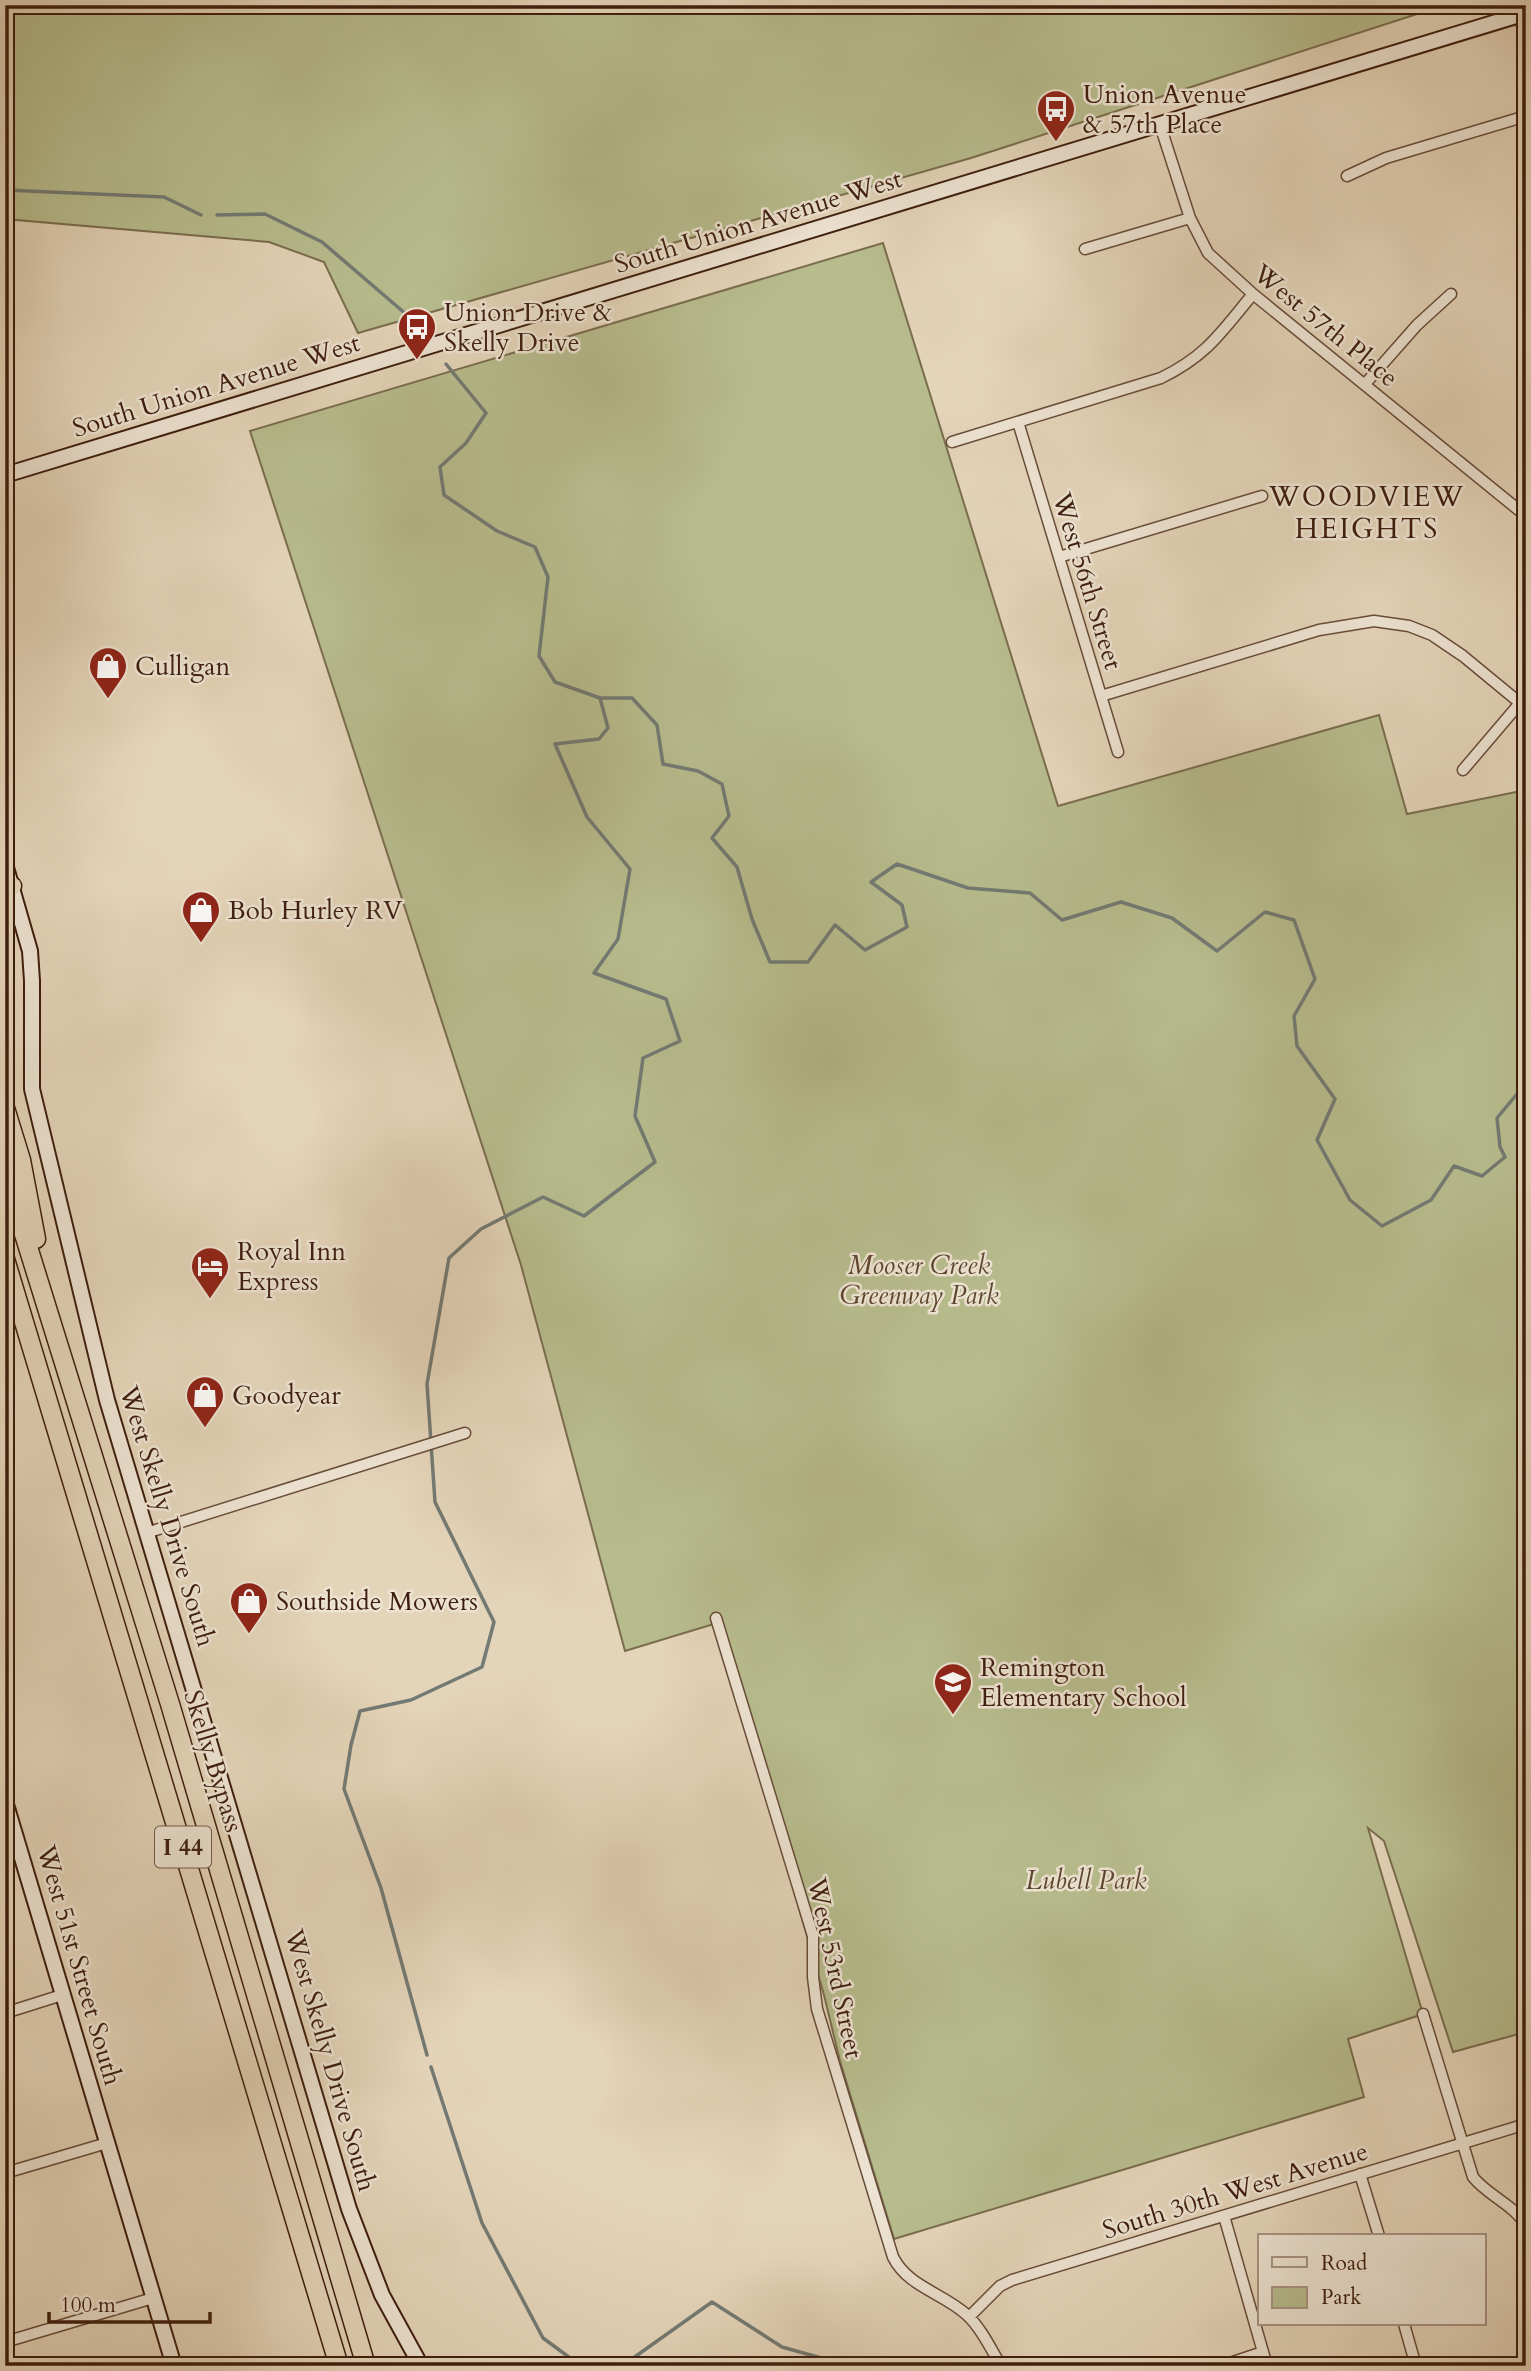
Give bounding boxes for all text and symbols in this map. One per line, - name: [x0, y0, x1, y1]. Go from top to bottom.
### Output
- place label: Union Avenue & 57th Place: [1083, 77, 1246, 142]
- bus stop icon: Union Avenue & 57th Place: [1035, 88, 1077, 143]
- street label: South Union Avenue West: [610, 161, 906, 282]
- street label: West 57th Place: [1245, 255, 1406, 395]
- place label: Union Drive & Skelly Drive: [444, 295, 612, 360]
- bus stop icon: Union Drive & Skelly Drive: [396, 306, 438, 361]
- street label: South Union Avenue West: [68, 325, 364, 446]
- district label: WOODVIEW HEIGHTS: [1268, 478, 1465, 548]
- street label: West 56th Street: [1044, 488, 1131, 674]
- shop icon: Culligan: [87, 645, 129, 700]
- place label: Culligan: [135, 649, 231, 684]
- shop icon: Bob Hurley RV: [180, 889, 222, 944]
- place label: Bob Hurley RV: [228, 893, 403, 928]
- place label: Royal Inn Express: [237, 1234, 346, 1299]
- hotel icon: Royal Inn Express: [189, 1245, 231, 1300]
- park label: Mooser Creek Greenway Park: [839, 1248, 999, 1313]
- shop icon: Goodyear: [184, 1374, 226, 1429]
- place label: Goodyear: [232, 1378, 341, 1413]
- street label: West Skelly Drive South: [111, 1381, 224, 1651]
- shop icon: Southside Mowers: [228, 1580, 270, 1635]
- place label: Southside Mowers: [276, 1584, 478, 1619]
- place label: Remington Elementary School: [980, 1650, 1187, 1715]
- school or university icon: Remington Elementary School: [932, 1661, 974, 1716]
- street label: Skelly Bypass: [175, 1686, 252, 1836]
- road number: I 44: [155, 1826, 211, 1868]
- street label: West 51st Street South: [28, 1840, 131, 2089]
- park label: Lubell Park: [1026, 1863, 1147, 1898]
- street label: West 53rd Street: [799, 1874, 872, 2062]
- street label: West Skelly Drive South: [276, 1924, 385, 2195]
- street label: South 30th West Avenue: [1098, 2133, 1372, 2248]
- legend: [1258, 2234, 1486, 2326]
- text: Road: [1321, 2249, 1367, 2278]
- scale bar: [49, 2280, 210, 2324]
- text: Park: [1321, 2283, 1362, 2312]
- text: 100 m: [60, 2291, 116, 2320]

